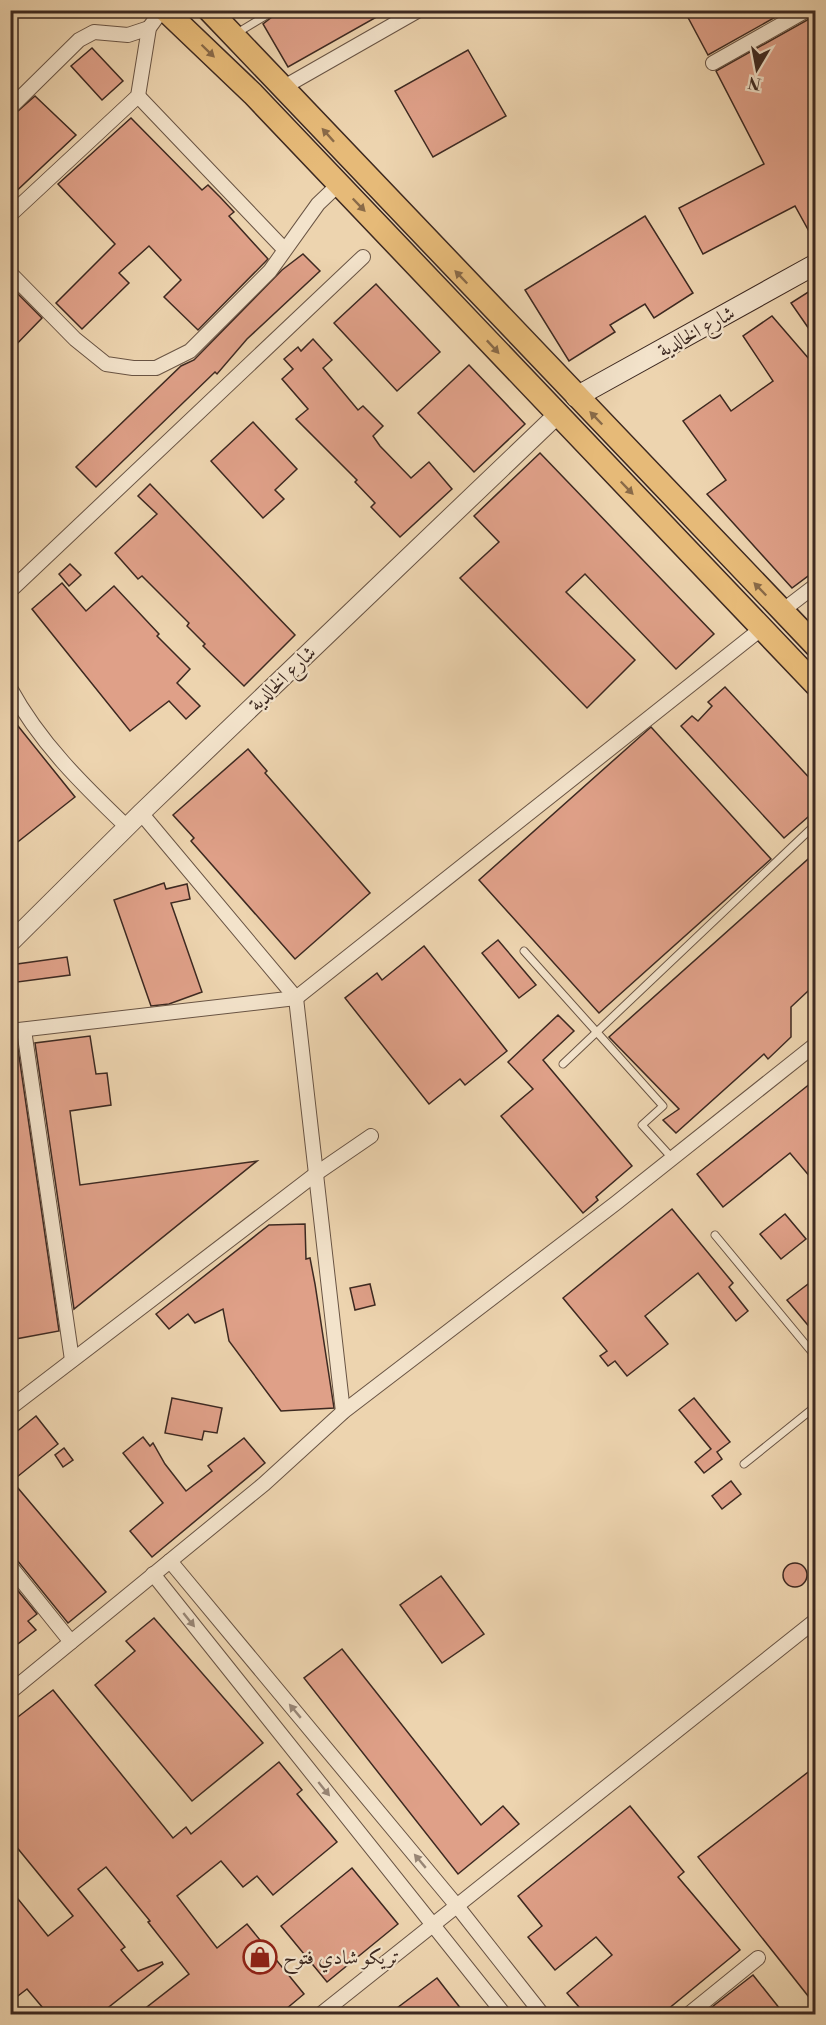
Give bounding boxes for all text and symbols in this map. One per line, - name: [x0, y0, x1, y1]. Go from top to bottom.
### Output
- north arrow: [727, 39, 787, 99]
- one-way arrow: [200, 44, 215, 58]
- text: N: [746, 72, 763, 94]
- one-way arrow: [322, 128, 335, 143]
- one-way arrow: [352, 197, 365, 212]
- one-way arrow: [454, 270, 468, 285]
- street label: شارع الخالدية: [654, 301, 742, 367]
- one-way arrow: [486, 339, 500, 354]
- one-way arrow: [589, 411, 603, 426]
- one-way arrow: [620, 481, 634, 496]
- one-way arrow: [754, 582, 768, 596]
- street label: شارع الخالدية: [244, 641, 325, 720]
- one-way arrow: [183, 1612, 196, 1628]
- one-way arrow: [288, 1703, 301, 1719]
- one-way arrow: [317, 1781, 330, 1796]
- one-way arrow: [413, 1853, 426, 1869]
- shop icon: تريكو شادي فتوح: [242, 1939, 278, 1975]
- place label: تريكو شادي فتوح: [283, 1946, 399, 1975]

